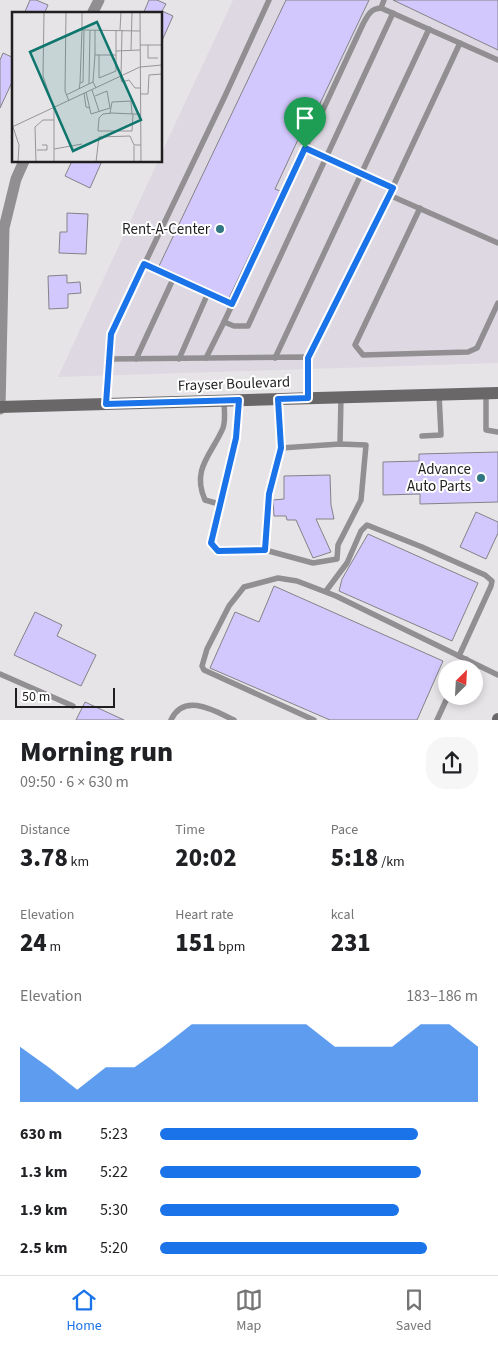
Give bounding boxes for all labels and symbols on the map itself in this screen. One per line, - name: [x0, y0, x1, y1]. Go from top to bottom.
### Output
- inset map: [12, 12, 162, 162]
- pin: [284, 97, 326, 148]
- place label: Rent-A-Center: [122, 219, 211, 240]
- marker: Rent-A-Center: [214, 223, 226, 235]
- street label: Frayser Boulevard: [177, 372, 291, 396]
- place label: Advance Auto Parts: [407, 459, 471, 497]
- marker: Advance Auto Parts: [475, 472, 487, 484]
- north arrow: [438, 660, 482, 705]
- scale bar: [15, 685, 115, 708]

